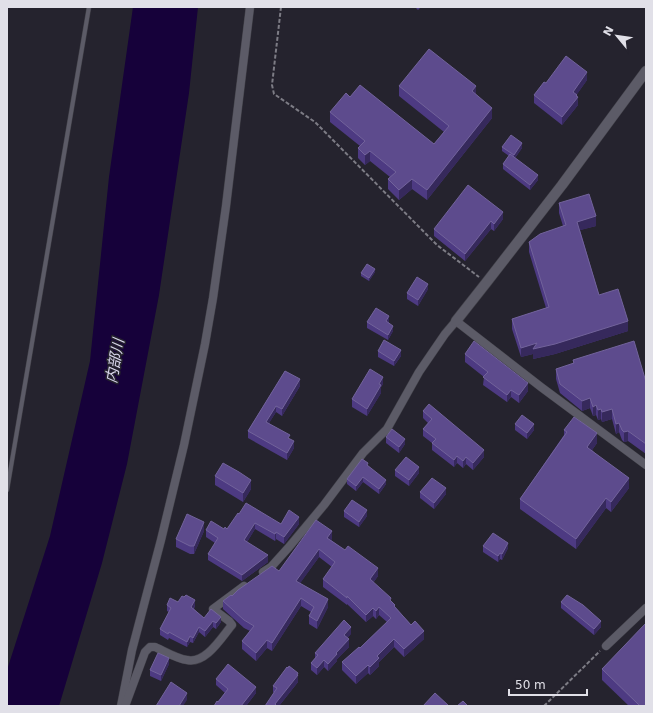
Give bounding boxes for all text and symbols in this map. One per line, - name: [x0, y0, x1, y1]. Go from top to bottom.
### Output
- north arrow: [597, 16, 637, 56]
- text: N: [601, 24, 617, 39]
- water label: 内部川: [102, 335, 128, 385]
- scale bar: [509, 671, 587, 697]
- text: 50 m: [515, 678, 546, 692]

